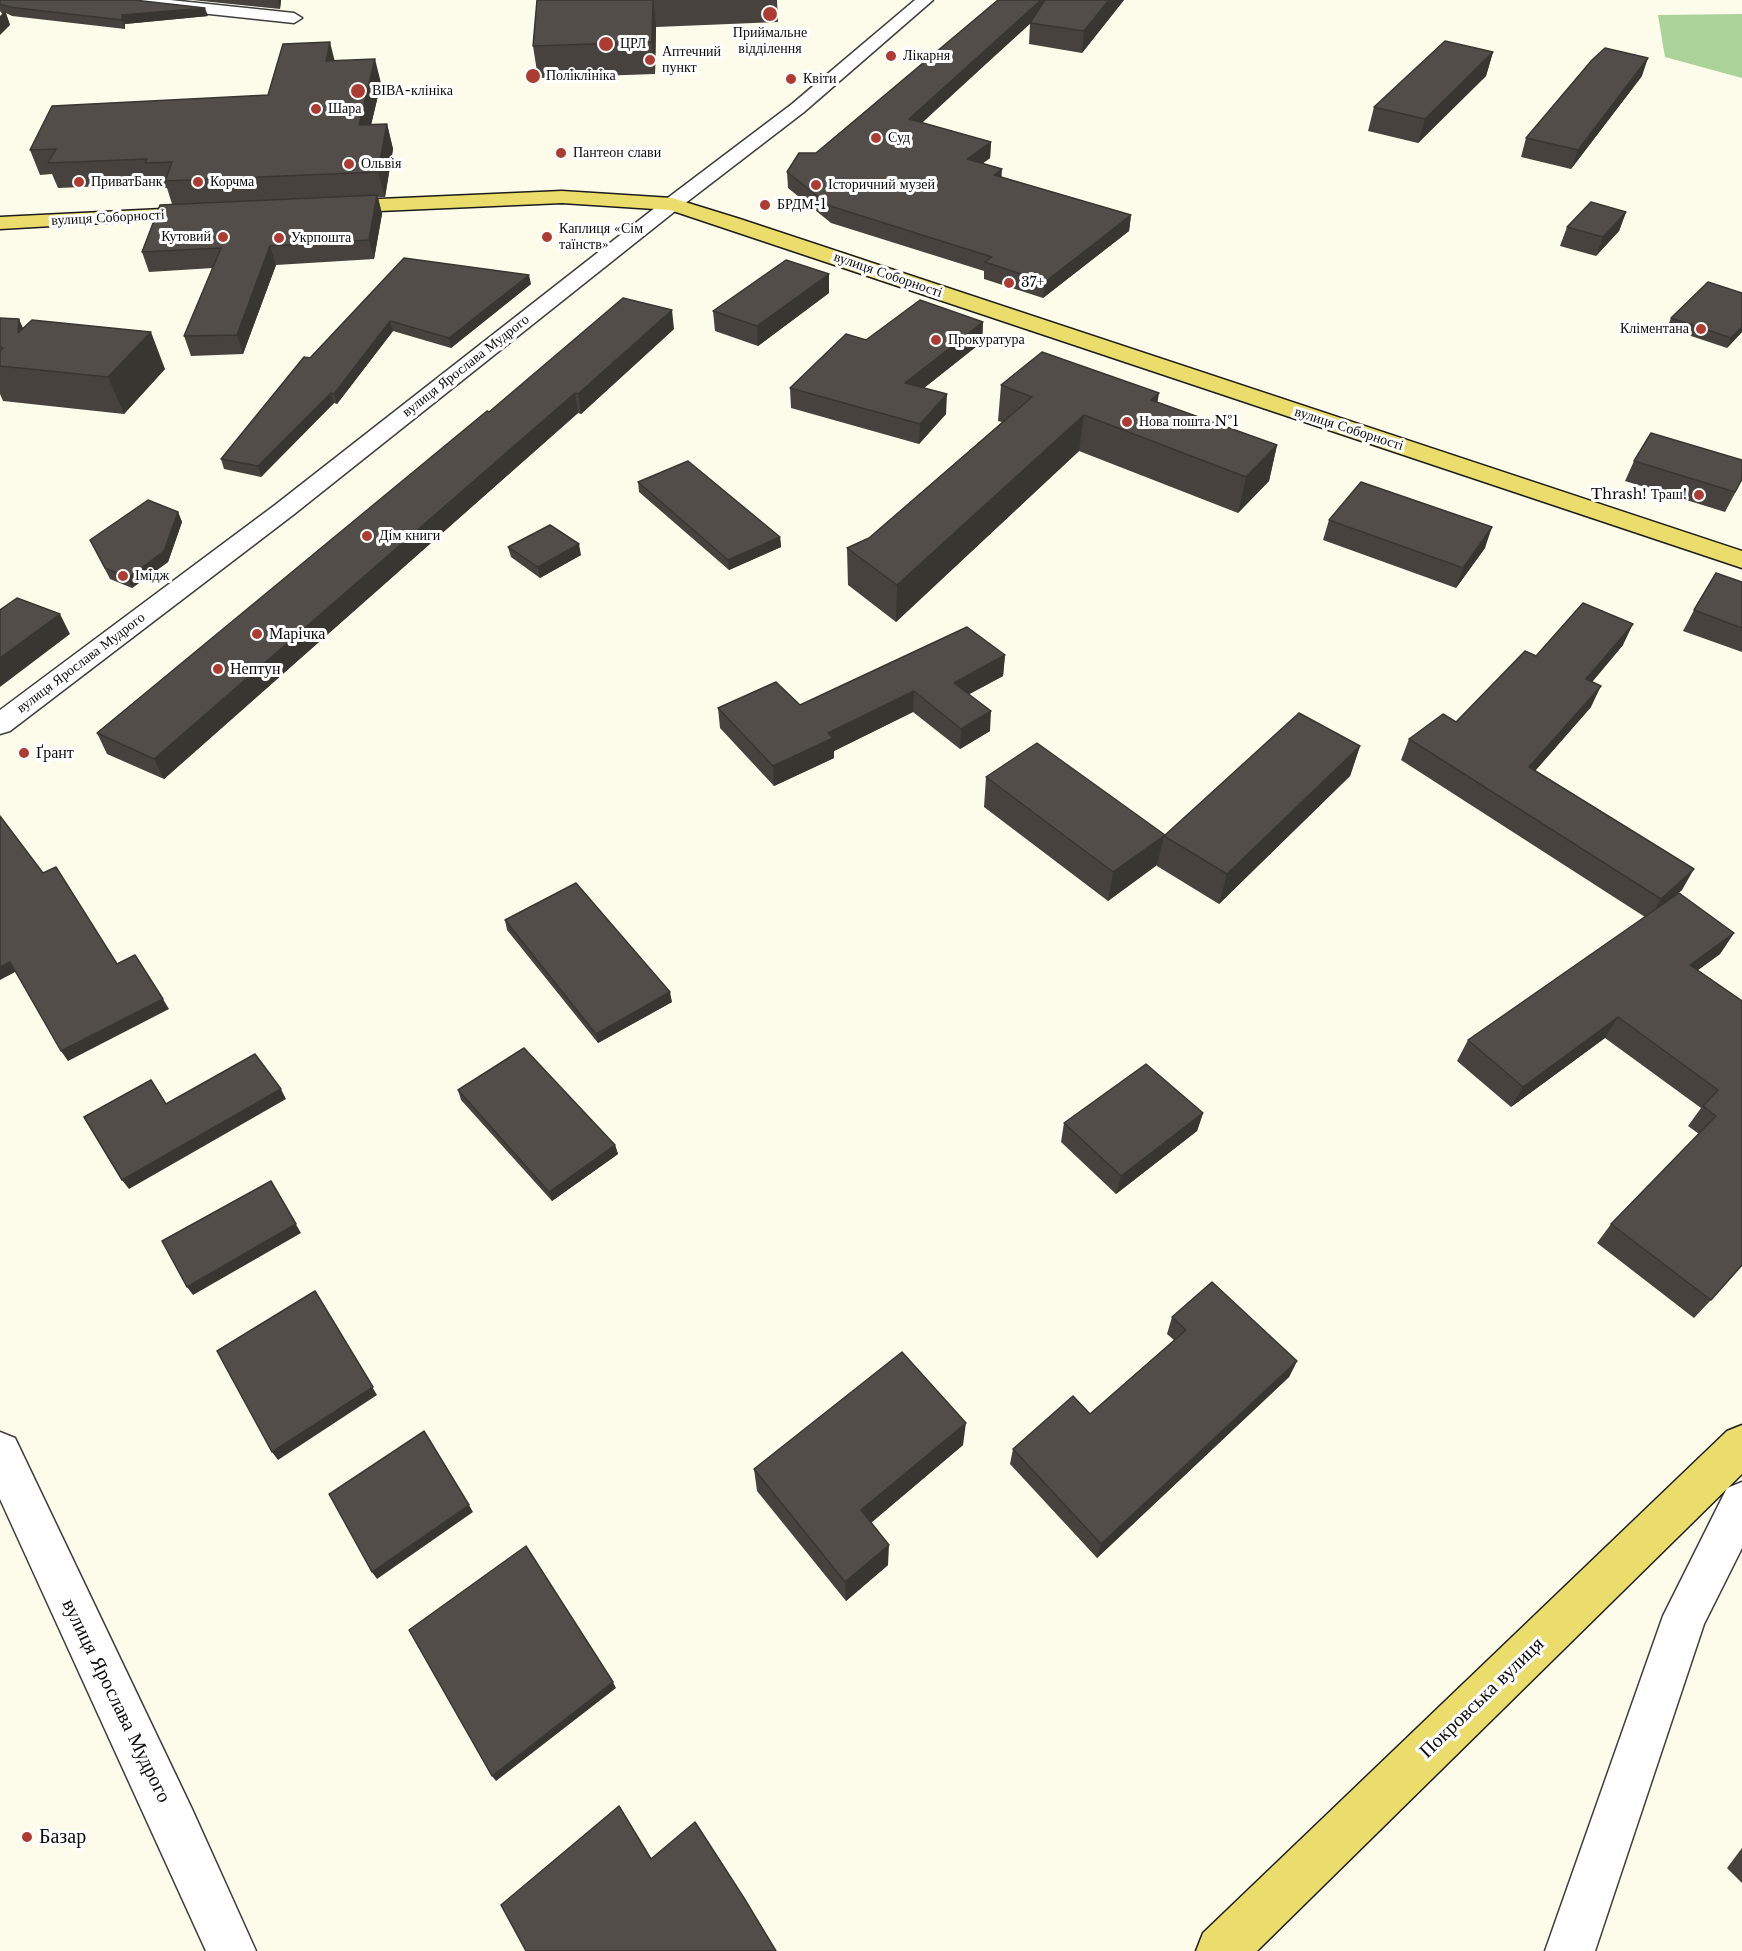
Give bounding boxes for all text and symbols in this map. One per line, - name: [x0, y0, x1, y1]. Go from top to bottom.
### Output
- marker: Приймальне відділення: [761, 5, 779, 23]
- place label: Приймальне відділення: [733, 25, 807, 57]
- marker: ЦРЛ: [597, 35, 615, 53]
- place label: ЦРЛ: [620, 36, 646, 52]
- place label: Аптечний пункт: [662, 44, 721, 76]
- place label: Лікарня: [903, 48, 950, 64]
- marker: Лікарня: [884, 49, 898, 63]
- marker: Аптечний пункт: [643, 53, 657, 67]
- marker: Поліклініка: [524, 67, 542, 85]
- place label: Поліклініка: [546, 68, 616, 84]
- place label: Квіти: [803, 71, 836, 87]
- marker: Квіти: [784, 72, 798, 86]
- marker: ВІВА-клініка: [349, 82, 367, 100]
- place label: ВІВА-клініка: [372, 83, 453, 99]
- place label: Шара: [328, 101, 362, 117]
- marker: Шара: [309, 102, 323, 116]
- place label: Суд: [888, 130, 910, 146]
- marker: Суд: [869, 131, 883, 145]
- place label: Пантеон слави: [573, 145, 661, 161]
- marker: Пантеон слави: [554, 146, 568, 160]
- place label: Ольвія: [361, 156, 401, 172]
- marker: Ольвія: [342, 157, 356, 171]
- place label: ПриватБанк: [91, 174, 163, 190]
- place label: Корчма: [210, 174, 254, 190]
- marker: ПриватБанк: [72, 175, 86, 189]
- marker: Корчма: [191, 175, 205, 189]
- place label: Історичний музей: [828, 177, 935, 193]
- marker: Історичний музей: [809, 178, 823, 192]
- place label: БРДМ-1: [777, 197, 826, 213]
- marker: БРДМ-1: [758, 198, 772, 212]
- street label: вулиця Соборності: [51, 207, 165, 229]
- place label: Каплиця «Сім таїнств»: [559, 221, 643, 254]
- place label: Кутовий: [161, 229, 211, 245]
- marker: Кутовий: [216, 230, 230, 244]
- place label: Укрпошта: [291, 230, 351, 246]
- marker: Каплиця «Сім таїнств»: [540, 230, 554, 244]
- marker: Укрпошта: [272, 231, 286, 245]
- street label: вулиця Соборності: [832, 249, 944, 301]
- place label: 37+: [1021, 275, 1044, 291]
- marker: 37+: [1002, 276, 1016, 290]
- street label: вулиця Ярослава Мудрого: [399, 311, 533, 421]
- place label: Кліментана: [1620, 321, 1689, 337]
- marker: Кліментана: [1694, 322, 1708, 336]
- place label: Прокуратура: [948, 332, 1025, 348]
- marker: Прокуратура: [929, 333, 943, 347]
- street label: вулиця Соборності: [1292, 403, 1406, 455]
- place label: Нова пошта №1: [1139, 414, 1239, 430]
- marker: Нова пошта №1: [1120, 415, 1134, 429]
- place label: Thrash! Траш!: [1591, 487, 1687, 503]
- marker: Thrash! Траш!: [1692, 488, 1706, 502]
- place label: Дім книги: [379, 528, 440, 544]
- marker: Дім книги: [360, 529, 374, 543]
- place label: Імідж: [135, 568, 169, 584]
- marker: Імідж: [116, 569, 130, 583]
- street label: вулиця Ярослава Мудрого: [13, 609, 149, 717]
- place label: Марічка: [269, 624, 325, 644]
- marker: Марічка: [250, 627, 264, 641]
- place label: Нептун: [230, 659, 281, 679]
- marker: Нептун: [211, 662, 225, 676]
- place label: Ґрант: [36, 743, 74, 763]
- marker: Ґрант: [17, 746, 31, 760]
- street label: вулиця Ярослава Мудрого: [56, 1595, 176, 1807]
- street label: Покровська вулиця: [1415, 1632, 1549, 1764]
- place label: Базар: [39, 1825, 86, 1849]
- marker: Базар: [20, 1830, 34, 1844]

